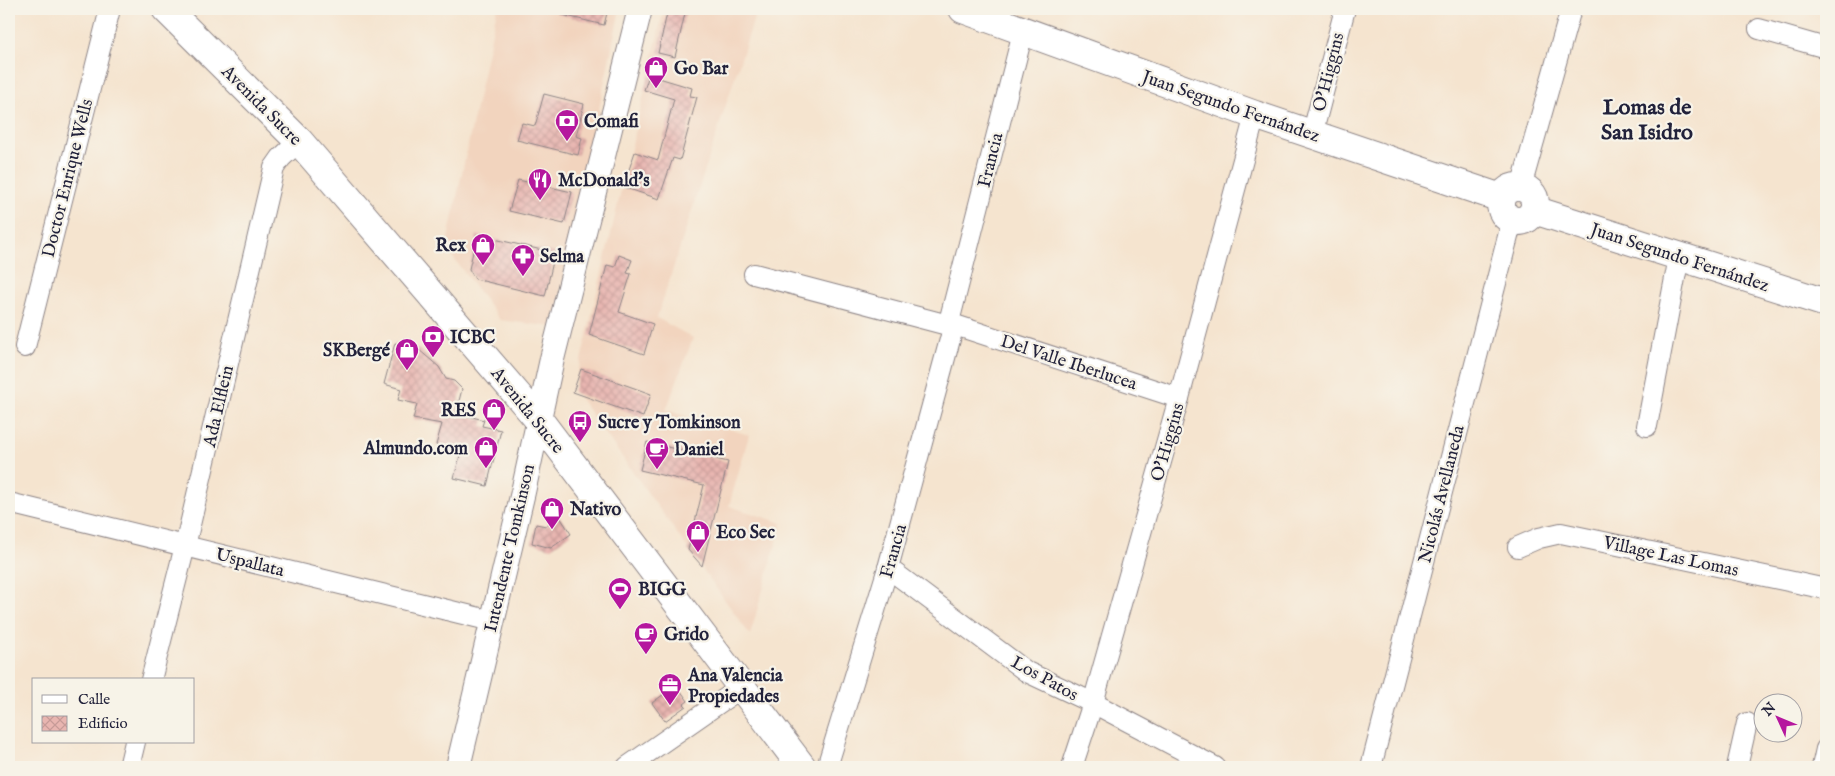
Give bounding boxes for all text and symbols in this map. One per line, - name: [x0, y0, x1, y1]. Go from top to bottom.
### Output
- street label: O'Higgins: [1309, 31, 1350, 114]
- shop icon: Go Bar: [643, 55, 669, 89]
- place label: Go Bar: [674, 58, 729, 81]
- street label: Avenida Sucre: [215, 60, 306, 151]
- street label: Juan Segundo Fernández: [1137, 66, 1322, 149]
- district label: Lomas de San Isidro: [1601, 94, 1693, 147]
- street label: Doctor Enrique Wells: [38, 97, 99, 260]
- bank icon: Comafi: [554, 108, 580, 142]
- place label: Comafi: [584, 111, 639, 134]
- street label: Francia: [974, 130, 1009, 190]
- restaurant icon: McDonald's: [527, 167, 553, 201]
- place label: McDonald's: [558, 170, 650, 193]
- street label: Juan Segundo Fernández: [1586, 218, 1772, 298]
- shop icon: Rex: [470, 232, 496, 266]
- place label: Rex: [435, 235, 466, 258]
- pharmacy icon: Selma: [510, 243, 536, 277]
- place label: Selma: [540, 246, 585, 269]
- bank icon: ICBC: [420, 324, 446, 358]
- place label: ICBC: [450, 327, 495, 350]
- street label: Del Valle Iberlucea: [997, 331, 1140, 396]
- shop icon: SKBergé: [394, 337, 420, 371]
- place label: SKBergé: [323, 340, 391, 363]
- street label: Avenida Sucre: [484, 362, 569, 459]
- street label: Ada Elflein: [199, 363, 240, 450]
- shop icon: RES: [481, 397, 507, 431]
- place label: RES: [441, 400, 476, 423]
- street label: O'Higgins: [1146, 401, 1191, 484]
- bus stop icon: Sucre y Tomkinson: [567, 409, 593, 443]
- place label: Sucre y Tomkinson: [598, 412, 741, 435]
- street label: Nicolás Avellaneda: [1414, 423, 1471, 566]
- shop icon: Almundo.com: [473, 435, 499, 469]
- cafe icon: Daniel: [644, 436, 670, 470]
- place label: Almundo.com: [363, 438, 468, 461]
- place label: Daniel: [674, 439, 725, 462]
- street label: Intendente Tomkinson: [480, 462, 541, 635]
- shop icon: Nativo: [539, 496, 565, 530]
- place label: Nativo: [569, 499, 622, 522]
- shop icon: Eco Sec: [685, 519, 711, 553]
- street label: Francia: [876, 521, 913, 581]
- place label: Eco Sec: [716, 522, 775, 545]
- street label: Village Las Lomas: [1600, 532, 1740, 583]
- street label: Uspallata: [213, 544, 287, 583]
- sports icon: BIGG: [607, 576, 633, 610]
- place label: BIGG: [638, 579, 687, 602]
- cafe icon: Grido: [633, 621, 659, 655]
- place label: Grido: [664, 624, 709, 647]
- street label: Los Patos: [1007, 652, 1082, 707]
- place label: Ana Valencia Propiedades: [687, 665, 784, 709]
- office icon: Ana Valencia Propiedades: [657, 672, 683, 706]
- legend: [32, 678, 195, 744]
- text: Calle: [78, 690, 110, 709]
- north arrow: [1752, 694, 1802, 744]
- text: N: [1758, 699, 1780, 721]
- text: Edificio: [78, 714, 128, 733]

